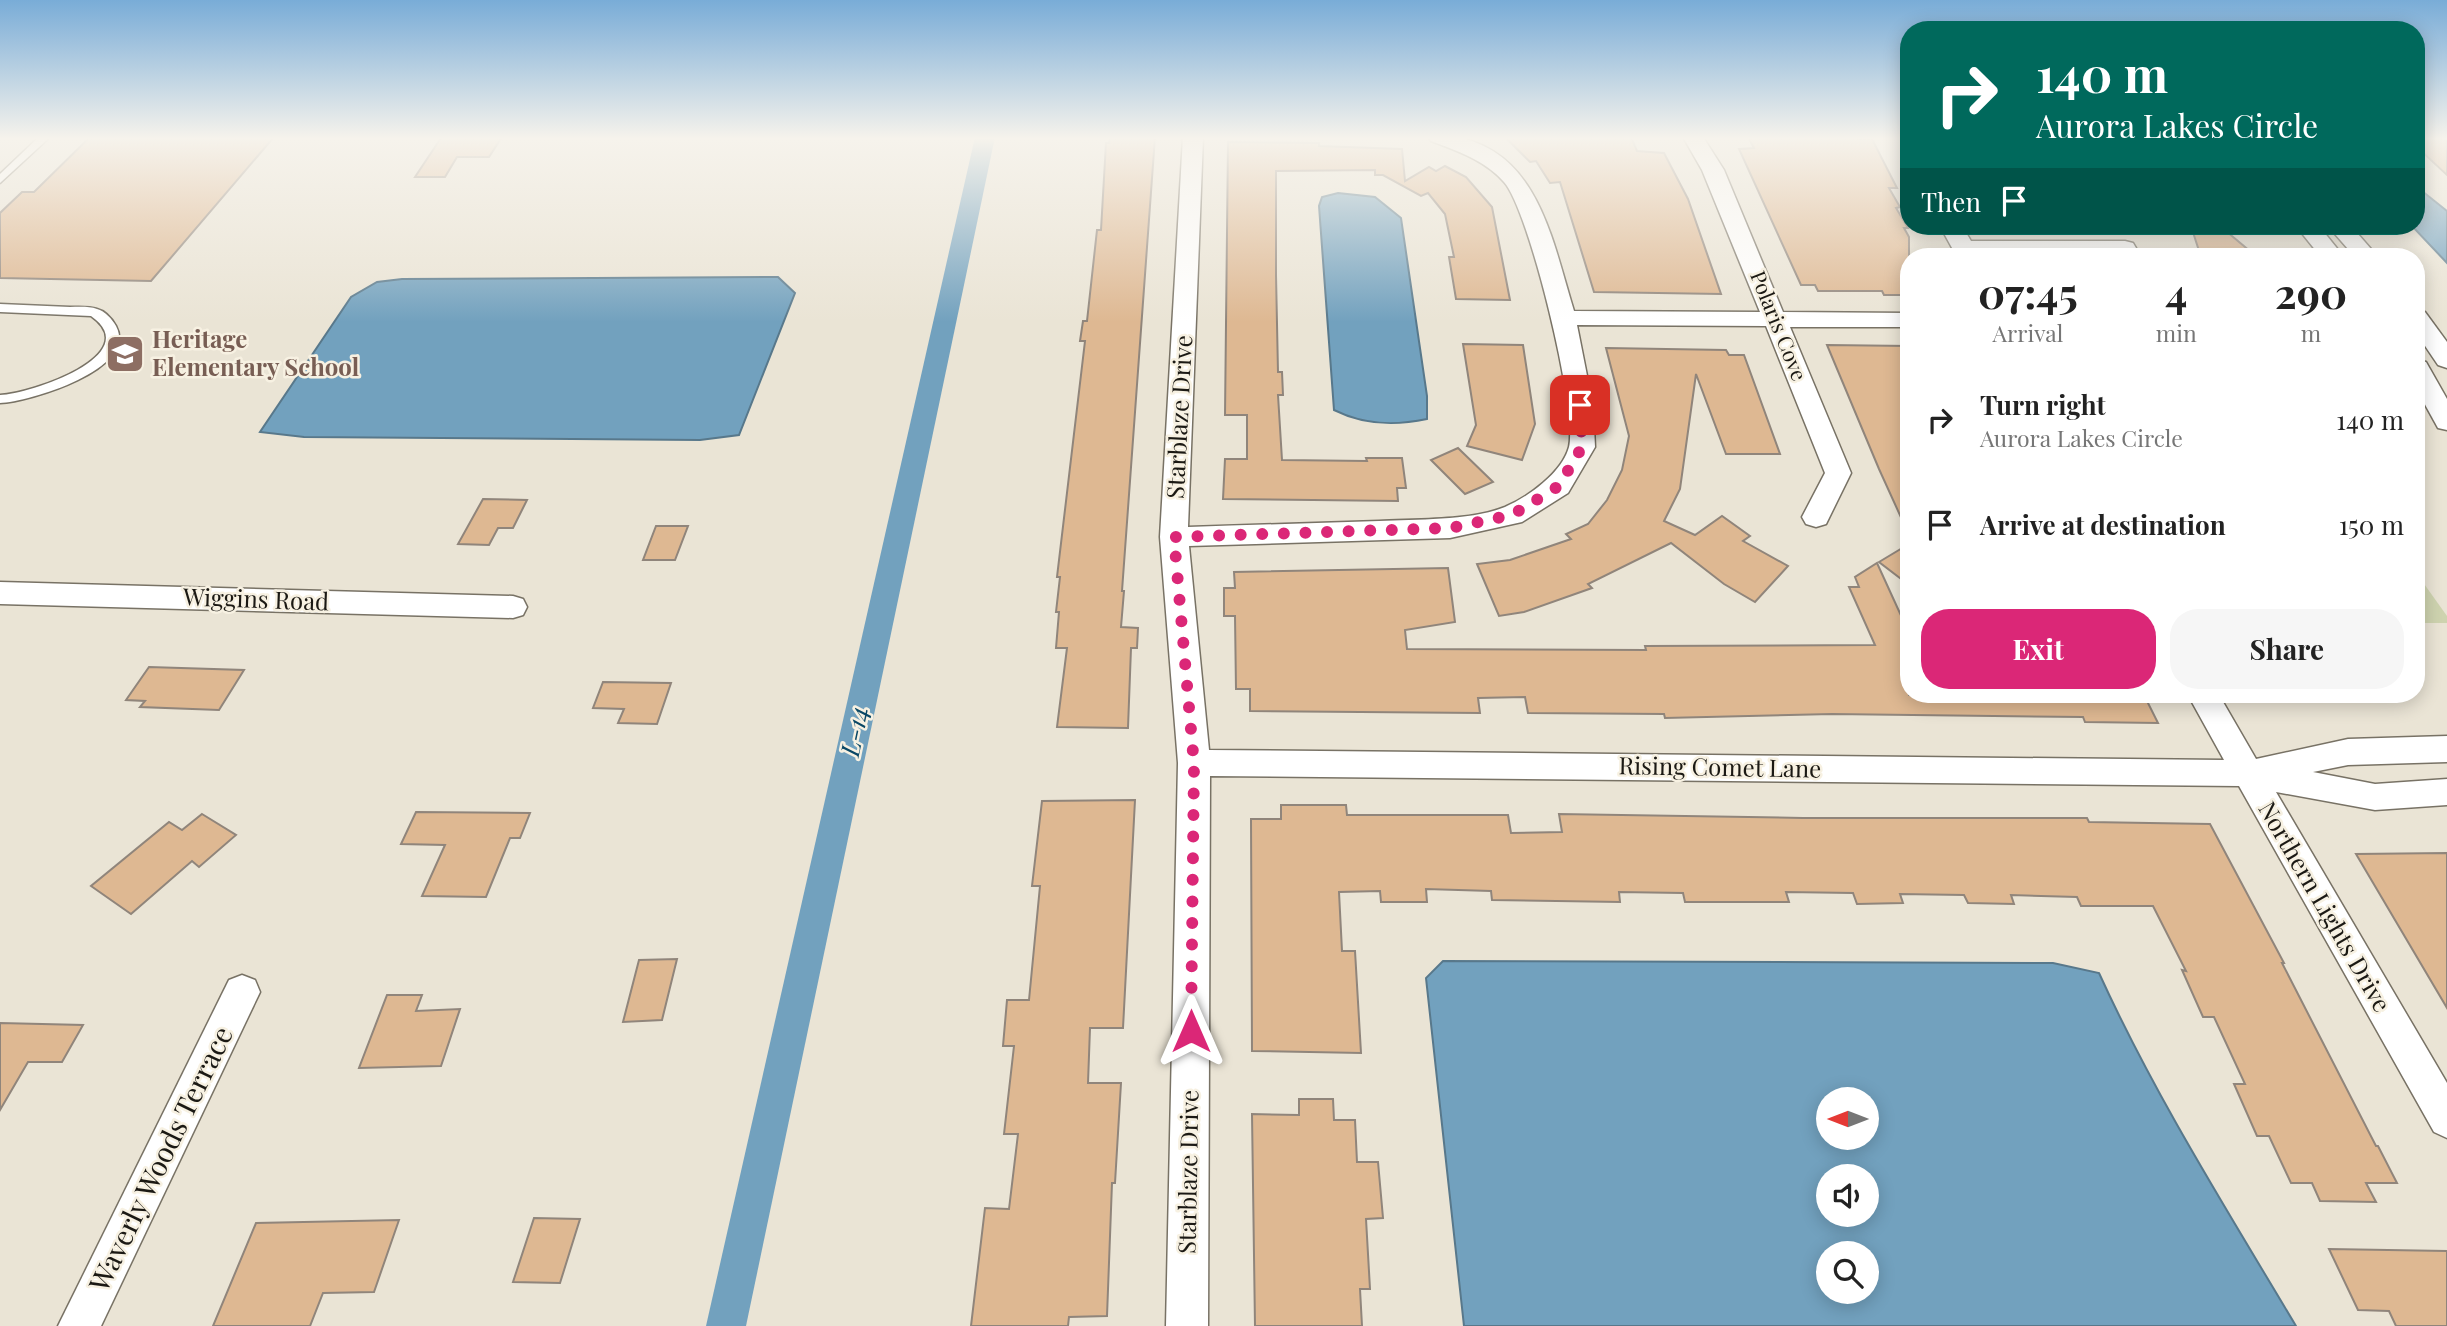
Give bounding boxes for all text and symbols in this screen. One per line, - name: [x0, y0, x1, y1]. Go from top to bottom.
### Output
- text: 140 m: [2036, 40, 2168, 105]
- icon: right: [1921, 49, 2012, 140]
- text: Aurora Lakes Circle: [2036, 103, 2318, 146]
- icon: arrive: [1995, 182, 2033, 220]
- text: Then: [1921, 184, 1981, 219]
- text: 07:45: [1978, 264, 2078, 320]
- text: 4: [2165, 264, 2187, 320]
- text: 290: [2275, 264, 2347, 320]
- street label: Polaris Cove: [1745, 266, 1815, 384]
- text: Arrival: [1992, 317, 2063, 348]
- text: min: [2156, 317, 2197, 348]
- text: m: [2301, 317, 2321, 348]
- place label: Heritage Elementary School: [152, 322, 360, 382]
- school or university icon: Heritage Elementary School: [104, 333, 146, 375]
- street label: Starblaze Drive: [1158, 334, 1198, 500]
- pin: [1550, 375, 1610, 435]
- icon: arrive: [1561, 386, 1599, 424]
- text: Turn right: [1980, 387, 2106, 422]
- icon: right: [1921, 401, 1959, 439]
- text: 140 m: [2336, 402, 2404, 437]
- text: Aurora Lakes Circle: [1980, 422, 2183, 453]
- icon: arrive: [1921, 506, 1959, 544]
- text: Arrive at destination: [1980, 507, 2226, 542]
- text: 150 m: [2339, 507, 2404, 542]
- street label: Wiggins Road: [181, 579, 330, 617]
- button: Exit: [1921, 609, 2156, 689]
- button: Share: [2170, 609, 2404, 689]
- water label: L-14: [831, 702, 876, 760]
- street label: Rising Comet Lane: [1618, 748, 1822, 784]
- street label: Northern Lights Drive: [2252, 795, 2399, 1017]
- position arrow: [1154, 994, 1228, 1068]
- street label: Waverly Woods Terrace: [79, 1020, 240, 1298]
- north arrow: [1816, 1087, 1880, 1150]
- map controls: [1816, 1087, 1879, 1304]
- street label: Starblaze Drive: [1170, 1090, 1204, 1254]
- button: sound: [1816, 1164, 1879, 1227]
- button: search: [1816, 1241, 1879, 1304]

